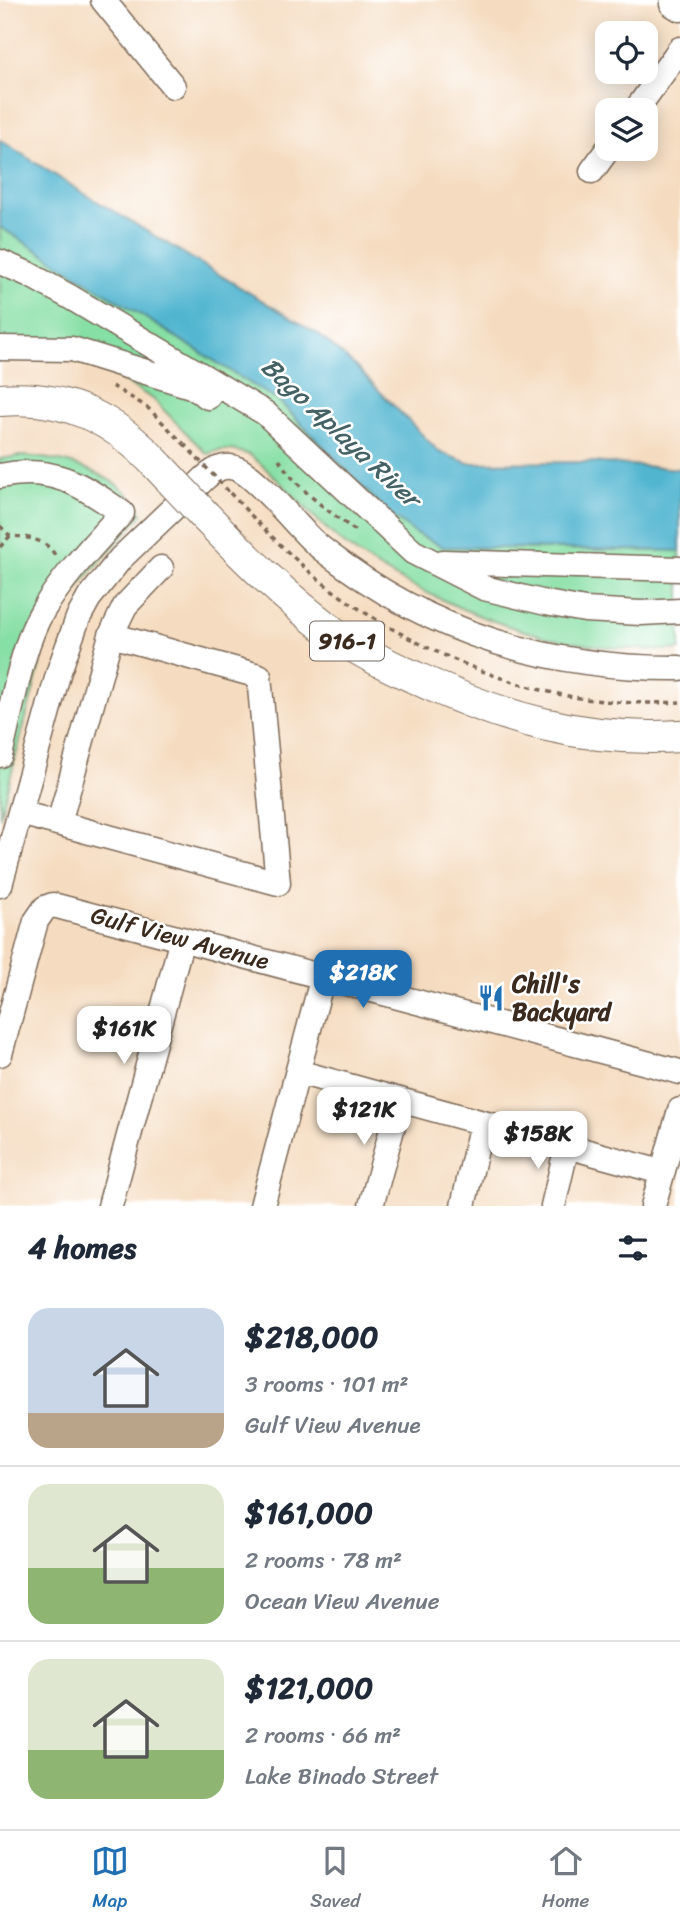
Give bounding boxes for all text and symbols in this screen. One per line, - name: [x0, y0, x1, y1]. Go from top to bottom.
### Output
- map controls: [595, 21, 658, 161]
- button: locate: [595, 21, 658, 84]
- button: layers: [595, 98, 658, 161]
- water label: Bago Aplaya River: [250, 345, 435, 522]
- road number: 916-1: [310, 622, 384, 660]
- street label: Gulf View Avenue: [86, 894, 274, 982]
- pin: $218K: [314, 950, 412, 1010]
- text: $218K: [330, 952, 396, 993]
- place label: Chill's Backyard: [511, 963, 613, 1033]
- restaurant icon: Chill's Backyard: [476, 983, 506, 1013]
- pin: $161K: [75, 1006, 173, 1066]
- text: $161K: [93, 1008, 155, 1049]
- pin: $121K: [315, 1088, 413, 1147]
- text: $121K: [333, 1089, 395, 1130]
- pin: $158K: [489, 1112, 587, 1171]
- text: $158K: [504, 1113, 572, 1154]
- text: 4 homes: [28, 1221, 136, 1275]
- icon: filters: [614, 1229, 652, 1267]
- text: $218,000: [245, 1310, 378, 1364]
- icon: home: [84, 1336, 168, 1420]
- text: 3 rooms · 101 m²: [245, 1364, 409, 1405]
- text: Gulf View Avenue: [245, 1405, 421, 1446]
- text: $161,000: [245, 1486, 373, 1540]
- icon: home: [84, 1512, 168, 1596]
- text: 2 rooms · 78 m²: [245, 1540, 402, 1581]
- text: Ocean View Avenue: [245, 1581, 440, 1622]
- text: $121,000: [245, 1661, 373, 1715]
- icon: home: [84, 1687, 168, 1771]
- text: 2 rooms · 66 m²: [245, 1715, 401, 1756]
- text: Lake Binado Street: [245, 1756, 438, 1797]
- tab: Map: [91, 1842, 129, 1917]
- tab: Saved: [310, 1842, 360, 1917]
- tab: Home: [542, 1842, 589, 1917]

